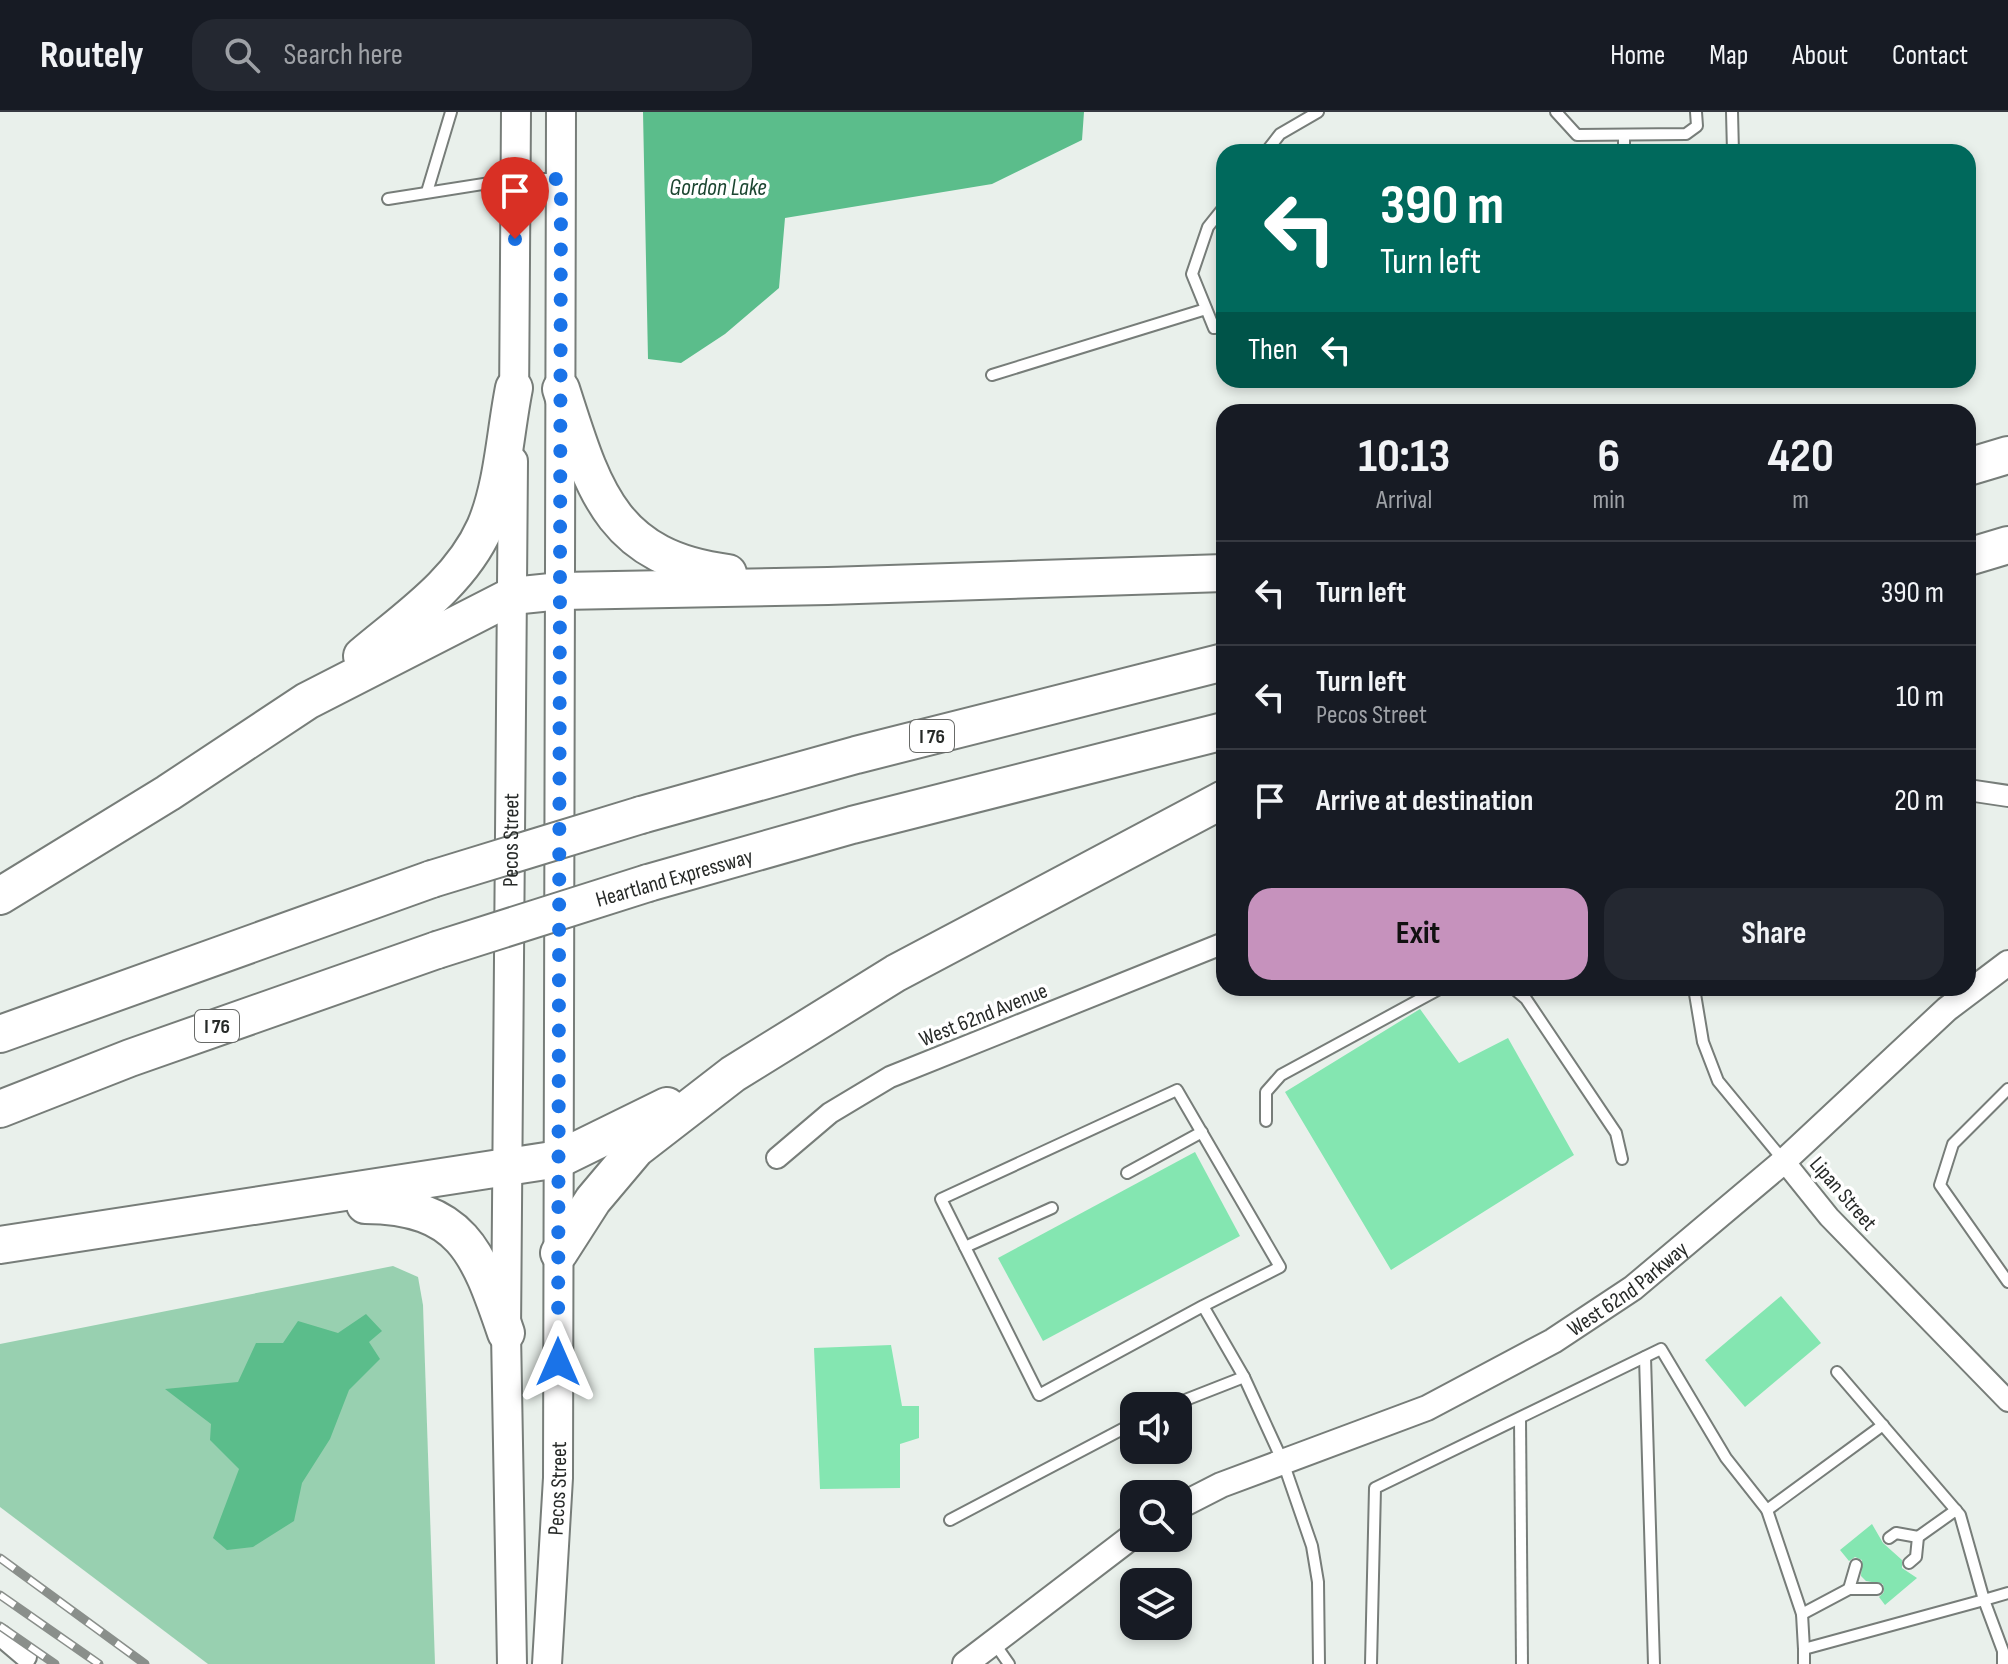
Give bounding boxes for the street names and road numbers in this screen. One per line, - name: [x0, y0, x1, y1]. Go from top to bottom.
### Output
- road number: I 76: [910, 720, 954, 752]
- street label: Pecos Street: [498, 793, 525, 887]
- street label: Heartland Expressway: [593, 843, 757, 914]
- street label: West 62nd Avenue: [916, 977, 1052, 1053]
- road number: I 76: [195, 1010, 239, 1042]
- street label: Lipan Street: [1803, 1151, 1882, 1237]
- street label: West 62nd Parkway: [1563, 1236, 1694, 1343]
- street label: Pecos Street: [543, 1441, 573, 1536]

